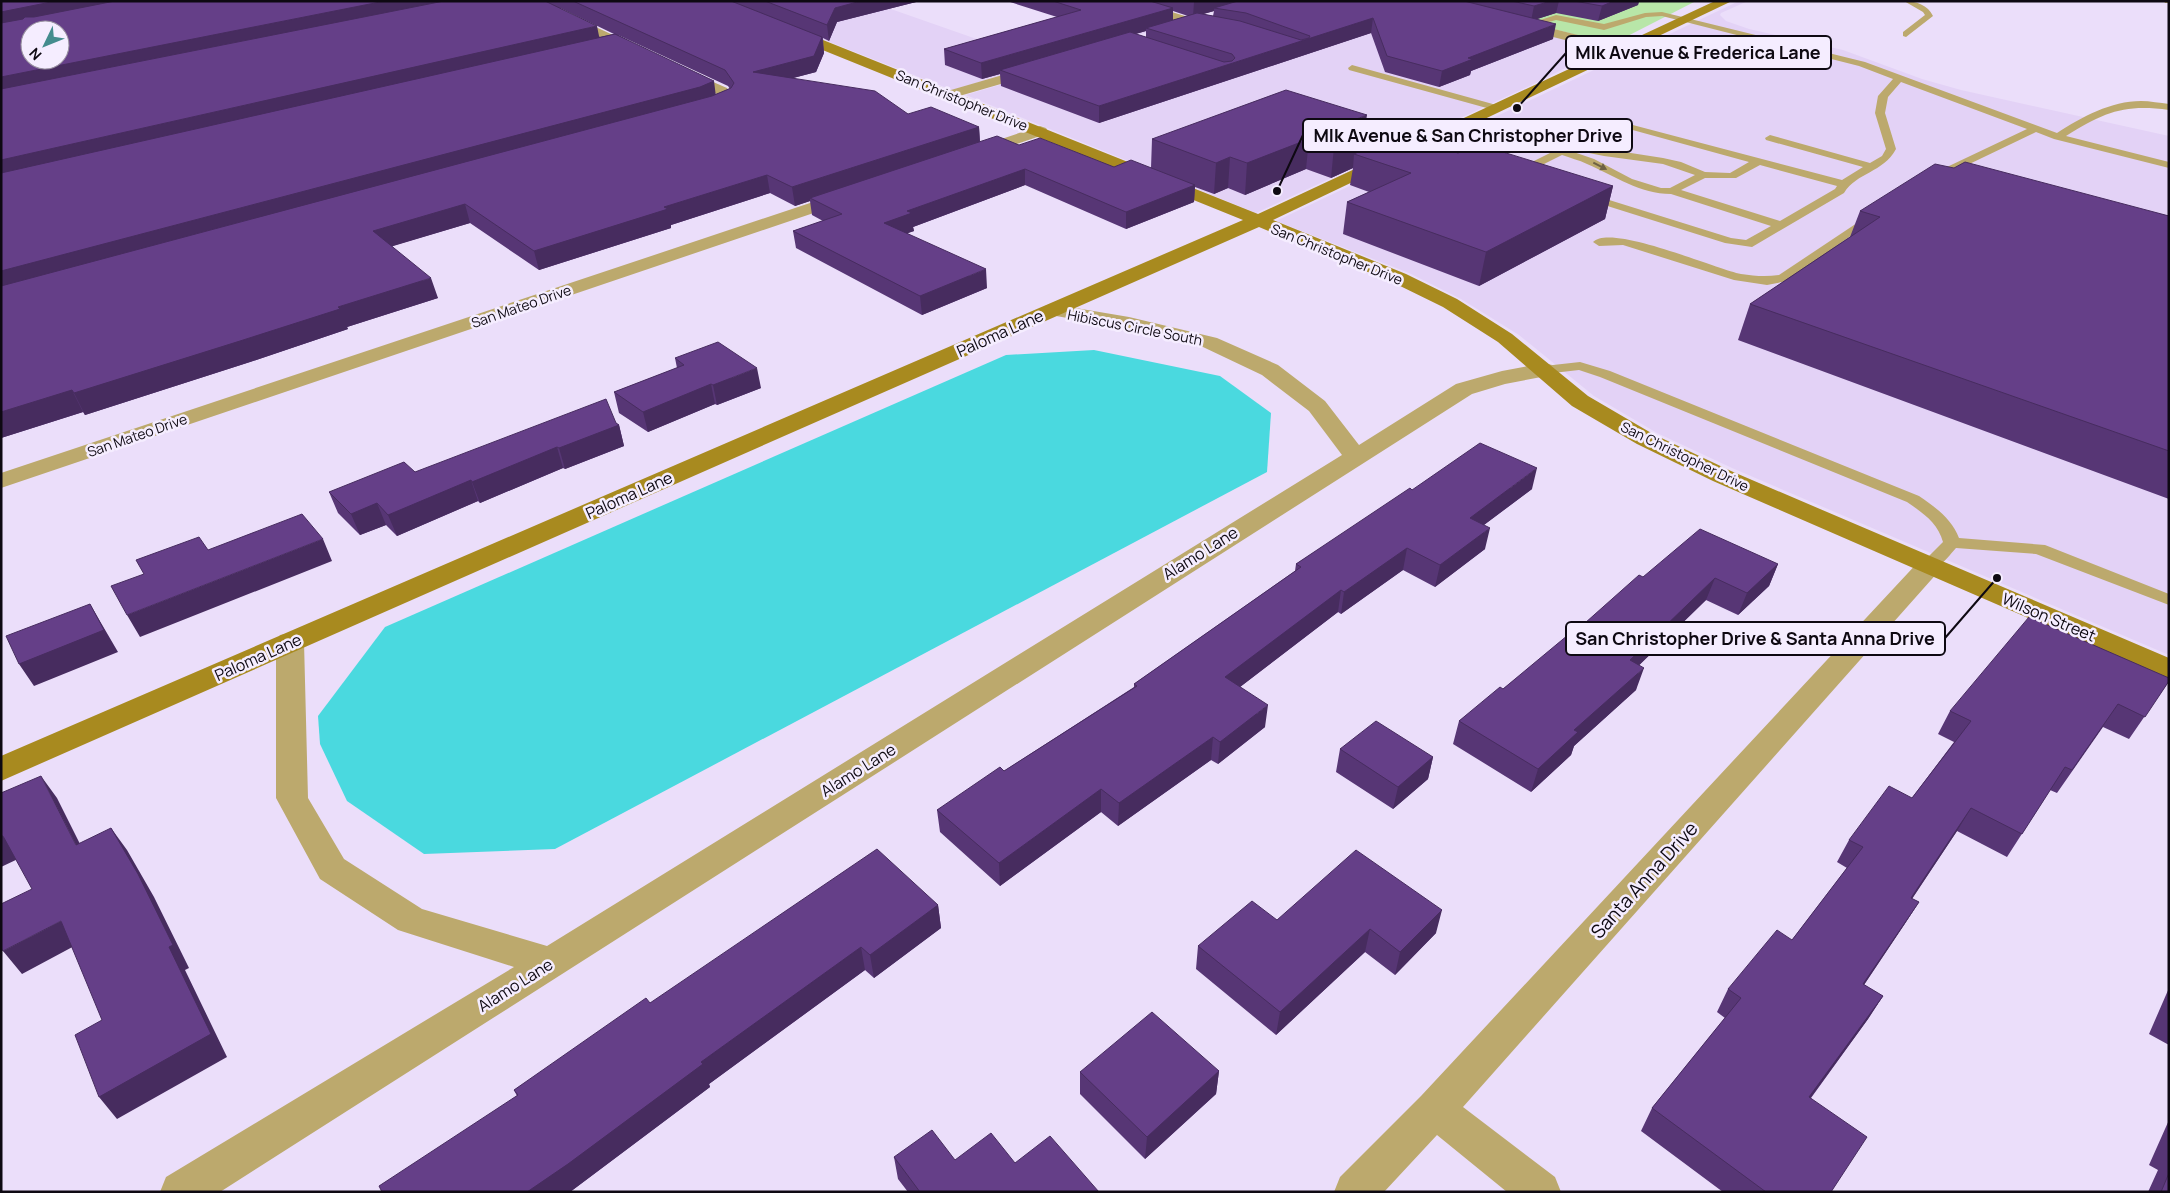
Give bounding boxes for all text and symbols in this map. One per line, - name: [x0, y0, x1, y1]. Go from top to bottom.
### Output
- north arrow: [20, 20, 70, 70]
- callout: Mlk Avenue & Frederica Lane: [1566, 36, 1831, 69]
- text: Mlk Avenue & Frederica Lane: [1575, 40, 1821, 64]
- text: N: [25, 44, 46, 64]
- street label: San Christopher Drive: [893, 65, 1031, 135]
- callout: Mlk Avenue & San Christopher Drive: [1303, 119, 1632, 152]
- text: Mlk Avenue & San Christopher Drive: [1313, 123, 1623, 147]
- one-way arrow: [1593, 162, 1607, 170]
- street label: San Christopher Drive: [1268, 219, 1406, 289]
- street label: San Mateo Drive: [469, 280, 573, 332]
- street label: Paloma Lane: [953, 304, 1047, 362]
- street label: Hibiscus Circle South: [1066, 305, 1204, 349]
- street label: San Mateo Drive: [85, 409, 189, 461]
- street label: San Christopher Drive: [1618, 417, 1752, 495]
- street label: Paloma Lane: [582, 466, 676, 524]
- street label: Alamo Lane: [1158, 521, 1242, 585]
- street label: Wilson Street: [1999, 587, 2099, 647]
- callout: San Christopher Drive & Santa Anna Drive: [1566, 622, 1945, 655]
- text: San Christopher Drive & Santa Anna Drive: [1575, 626, 1935, 650]
- street label: Paloma Lane: [211, 628, 305, 686]
- street label: Alamo Lane: [816, 738, 900, 802]
- street label: Santa Anna Drive: [1585, 816, 1703, 944]
- street label: Alamo Lane: [473, 953, 557, 1017]

